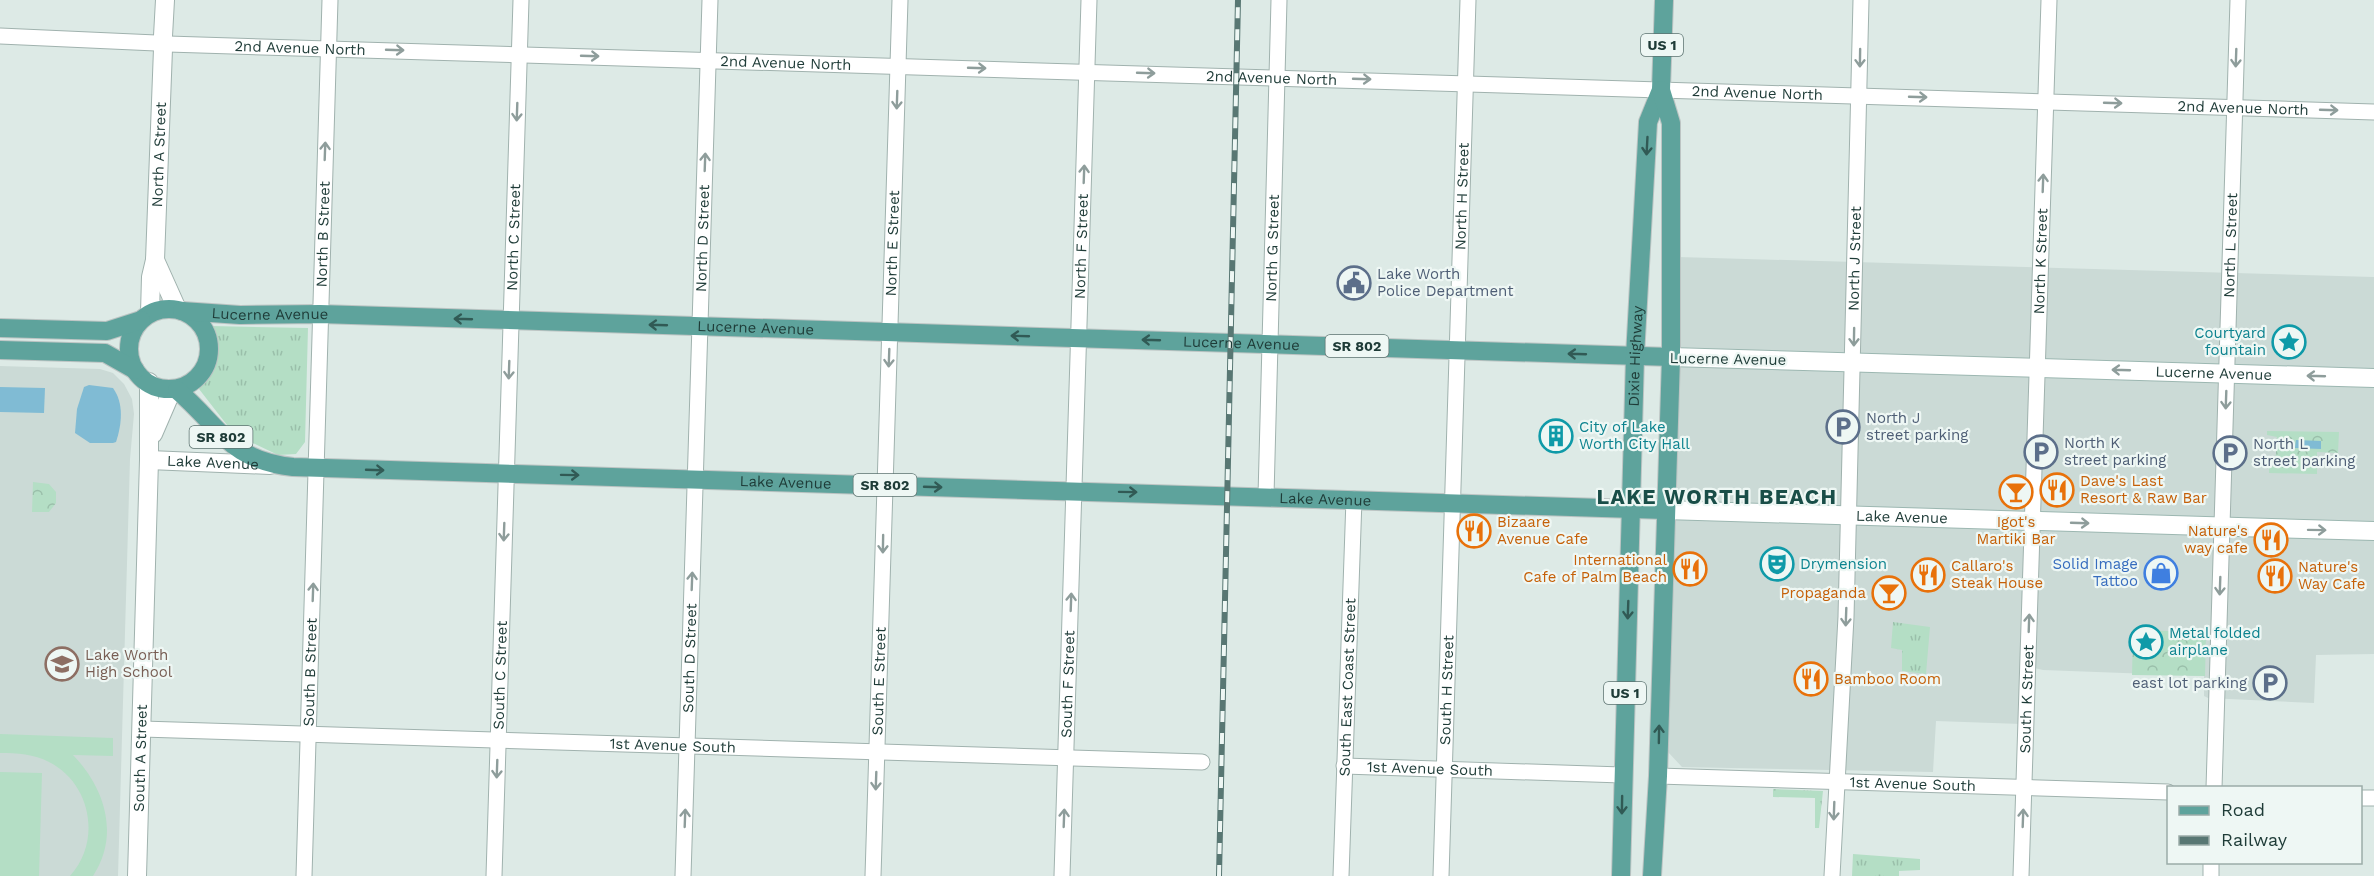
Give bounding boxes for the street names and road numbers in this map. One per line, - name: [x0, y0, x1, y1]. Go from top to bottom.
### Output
- road number: US 1: [1641, 34, 1683, 56]
- street label: 2nd Avenue North: [234, 37, 366, 59]
- street label: 2nd Avenue North: [720, 52, 852, 74]
- street label: 2nd Avenue North: [1206, 67, 1337, 89]
- street label: 2nd Avenue North: [1691, 82, 1823, 104]
- street label: 2nd Avenue North: [2177, 97, 2309, 119]
- street label: North A Street: [148, 101, 170, 208]
- street label: North H Street: [1451, 142, 1473, 250]
- street label: North B Street: [312, 180, 334, 288]
- street label: North C Street: [503, 183, 524, 291]
- street label: North D Street: [692, 184, 713, 292]
- street label: North E Street: [882, 189, 903, 297]
- street label: North L Street: [2220, 192, 2241, 298]
- street label: North F Street: [1071, 193, 1092, 299]
- street label: North G Street: [1262, 193, 1283, 302]
- street label: North J Street: [1844, 205, 1865, 311]
- street label: North K Street: [2030, 207, 2051, 315]
- street label: Lucerne Avenue: [211, 304, 329, 324]
- street label: Dixie Highway: [1625, 305, 1647, 407]
- street label: Lucerne Avenue: [697, 317, 814, 339]
- street label: Lucerne Avenue: [1183, 332, 1300, 354]
- road number: SR 802: [1326, 335, 1388, 357]
- street label: Lucerne Avenue: [1669, 349, 1787, 369]
- street label: Lucerne Avenue: [2155, 362, 2272, 384]
- road number: SR 802: [190, 426, 252, 448]
- street label: Lake Avenue: [167, 452, 259, 474]
- street label: Lake Avenue: [739, 472, 832, 493]
- road number: SR 802: [854, 474, 916, 496]
- street label: Lake Avenue: [1279, 489, 1372, 510]
- street label: Lake Avenue: [1856, 507, 1948, 527]
- street label: South East Coast Street: [1335, 597, 1360, 777]
- street label: South D Street: [679, 602, 700, 713]
- street label: South B Street: [299, 617, 321, 727]
- street label: South C Street: [490, 620, 511, 730]
- street label: South E Street: [868, 626, 890, 736]
- street label: South F Street: [1057, 629, 1079, 738]
- street label: South H Street: [1436, 634, 1457, 745]
- street label: South K Street: [2016, 644, 2037, 754]
- road number: US 1: [1604, 682, 1646, 704]
- street label: South A Street: [130, 703, 151, 812]
- street label: 1st Avenue South: [609, 735, 736, 756]
- street label: 1st Avenue South: [1367, 758, 1493, 780]
- street label: 1st Avenue South: [1849, 773, 1976, 795]

